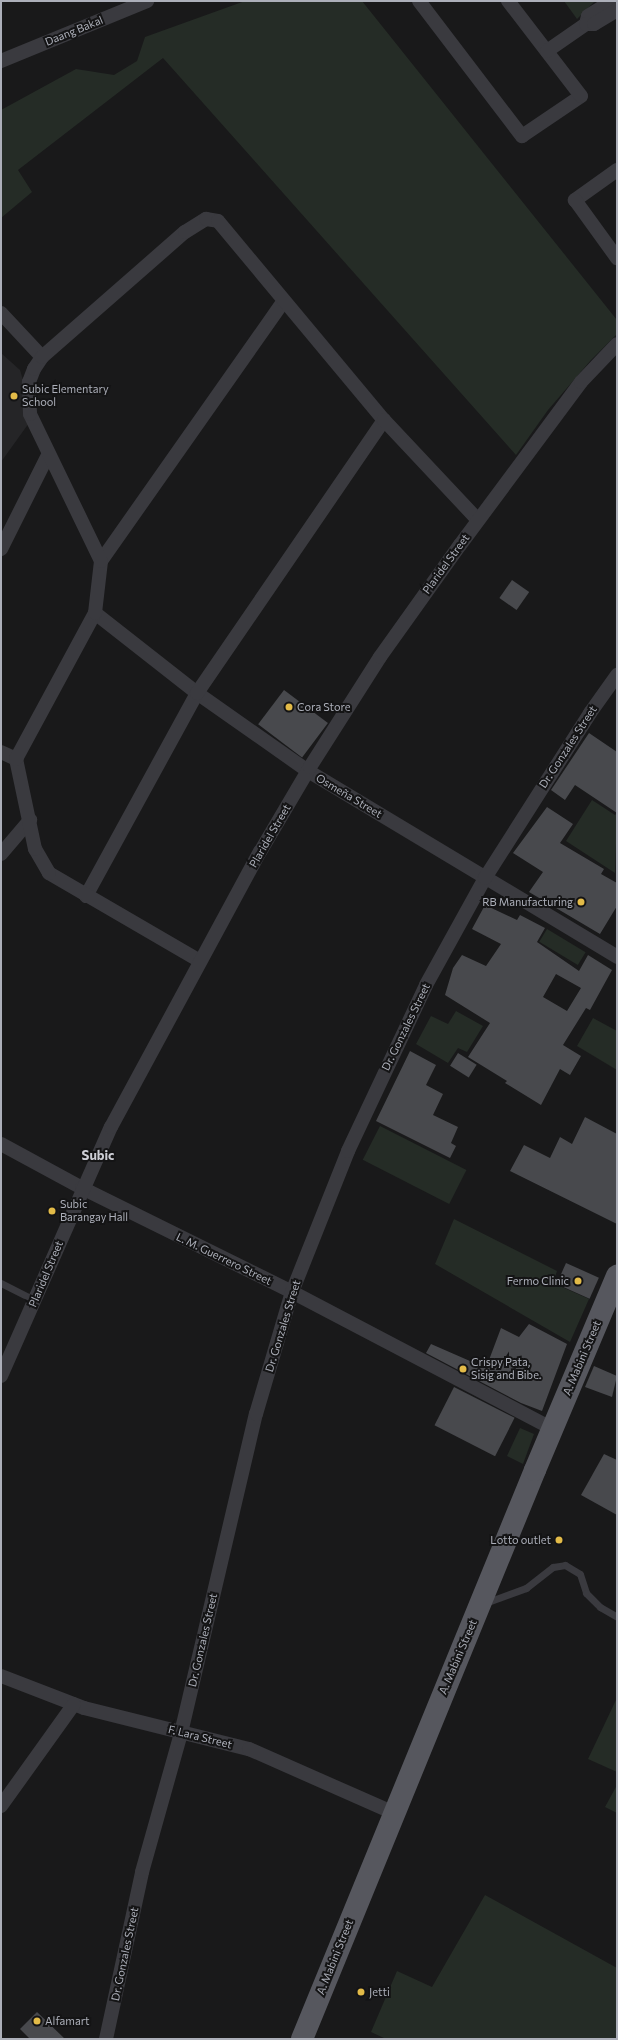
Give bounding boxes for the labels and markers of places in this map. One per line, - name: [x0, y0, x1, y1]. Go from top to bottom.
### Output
- place label: Subic Elementary School: [22, 383, 109, 409]
- marker: Subic Elementary School: [9, 391, 19, 401]
- place label: Cora Store: [297, 700, 351, 714]
- marker: Cora Store: [284, 702, 294, 712]
- place label: RB Manufacturing: [482, 895, 573, 909]
- marker: RB Manufacturing: [576, 897, 586, 907]
- place label: Subic Barangay Hall: [60, 1198, 128, 1224]
- marker: Subic Barangay Hall: [47, 1206, 57, 1216]
- place label: Fermo Clinic: [507, 1274, 569, 1288]
- marker: Fermo Clinic: [572, 1275, 584, 1287]
- place label: Crispy Pata, Sisig and Bibe.: [471, 1356, 541, 1382]
- marker: Crispy Pata, Sisig and Bibe.: [458, 1364, 468, 1374]
- place label: Lotto outlet: [490, 1533, 551, 1547]
- marker: Lotto outlet: [554, 1535, 564, 1545]
- place label: Jetti: [369, 1985, 390, 1999]
- marker: Jetti: [356, 1987, 366, 1997]
- place label: Alfamart: [45, 2014, 90, 2028]
- marker: Alfamart: [32, 2016, 42, 2026]

